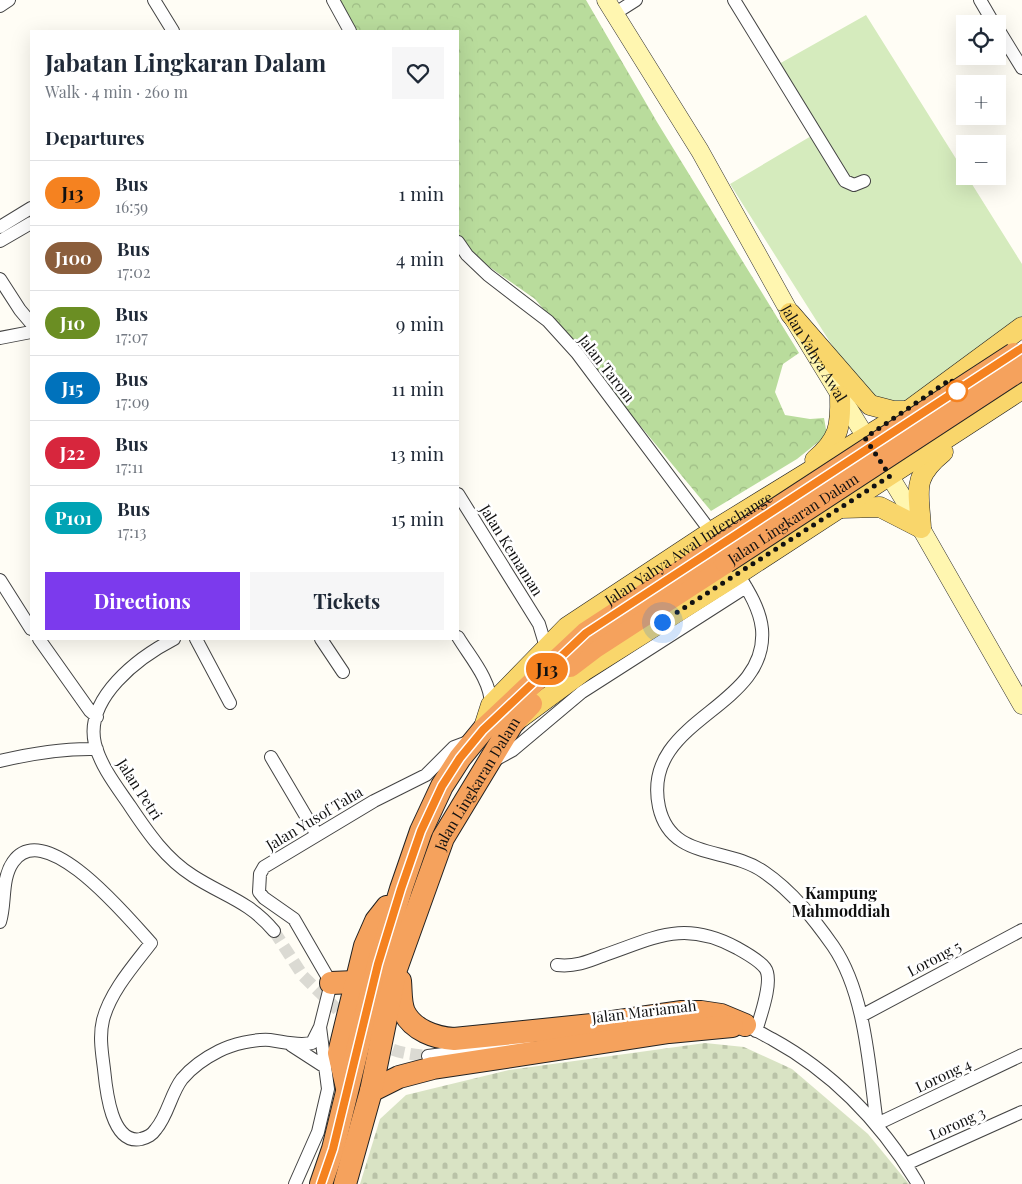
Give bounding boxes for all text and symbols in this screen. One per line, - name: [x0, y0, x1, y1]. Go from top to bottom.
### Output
- map controls: [956, 15, 1006, 185]
- button: locate: [956, 15, 1006, 65]
- text: Jabatan Lingkaran Dalam: [45, 46, 326, 78]
- button: heart: [392, 47, 444, 99]
- button: +: [956, 75, 1006, 125]
- text: Walk · 4 min · 260 m: [45, 81, 188, 102]
- text: Departures: [45, 124, 145, 150]
- button: −: [956, 135, 1006, 185]
- text: Bus: [115, 170, 148, 196]
- text: 1 min: [398, 180, 444, 206]
- text: J13: [61, 181, 84, 205]
- text: 16:59: [115, 196, 148, 217]
- text: Bus: [117, 235, 150, 261]
- text: 4 min: [396, 245, 444, 271]
- text: J100: [55, 246, 92, 270]
- text: 17:02: [117, 261, 151, 282]
- text: Bus: [115, 300, 148, 326]
- street label: Jalan Yahya Awal: [777, 300, 852, 405]
- text: 9 min: [396, 310, 444, 336]
- text: J10: [60, 311, 85, 335]
- text: 17:07: [115, 326, 148, 347]
- street label: Jalan Tarom: [574, 329, 640, 406]
- text: Bus: [115, 365, 148, 391]
- text: 11 min: [391, 375, 444, 401]
- text: J15: [62, 376, 83, 400]
- unlabelled marker: [946, 380, 968, 402]
- text: 17:09: [115, 391, 149, 412]
- text: Bus: [115, 430, 148, 456]
- text: 13 min: [390, 440, 444, 466]
- text: J22: [60, 441, 85, 465]
- text: 17:11: [115, 456, 144, 477]
- street label: Jalan Lingkaran Dalam: [723, 468, 863, 569]
- street label: Jalan Yahya Awal Interchange: [600, 487, 776, 610]
- text: Bus: [117, 495, 150, 521]
- street label: Jalan Kemaman: [475, 500, 548, 600]
- text: 15 min: [391, 505, 444, 531]
- text: P101: [55, 506, 92, 530]
- text: 17:13: [117, 521, 146, 542]
- button: Directions: [45, 572, 240, 630]
- button: Tickets: [250, 572, 444, 630]
- your location: [650, 610, 675, 635]
- line badge: J13: [518, 653, 576, 685]
- text: J13: [536, 657, 558, 681]
- street label: Jalan Lingkaran Dalam: [429, 713, 524, 854]
- street label: Jalan Petri: [112, 754, 168, 824]
- street label: Jalan Yusof Taha: [261, 781, 366, 855]
- district label: Kampung Mahmoddiah: [792, 882, 890, 921]
- street label: Lorong 5: [904, 935, 964, 981]
- street label: Jalan Mariamah: [590, 995, 698, 1027]
- street label: Lorong 4: [912, 1053, 974, 1097]
- street label: Lorong 3: [926, 1102, 988, 1144]

